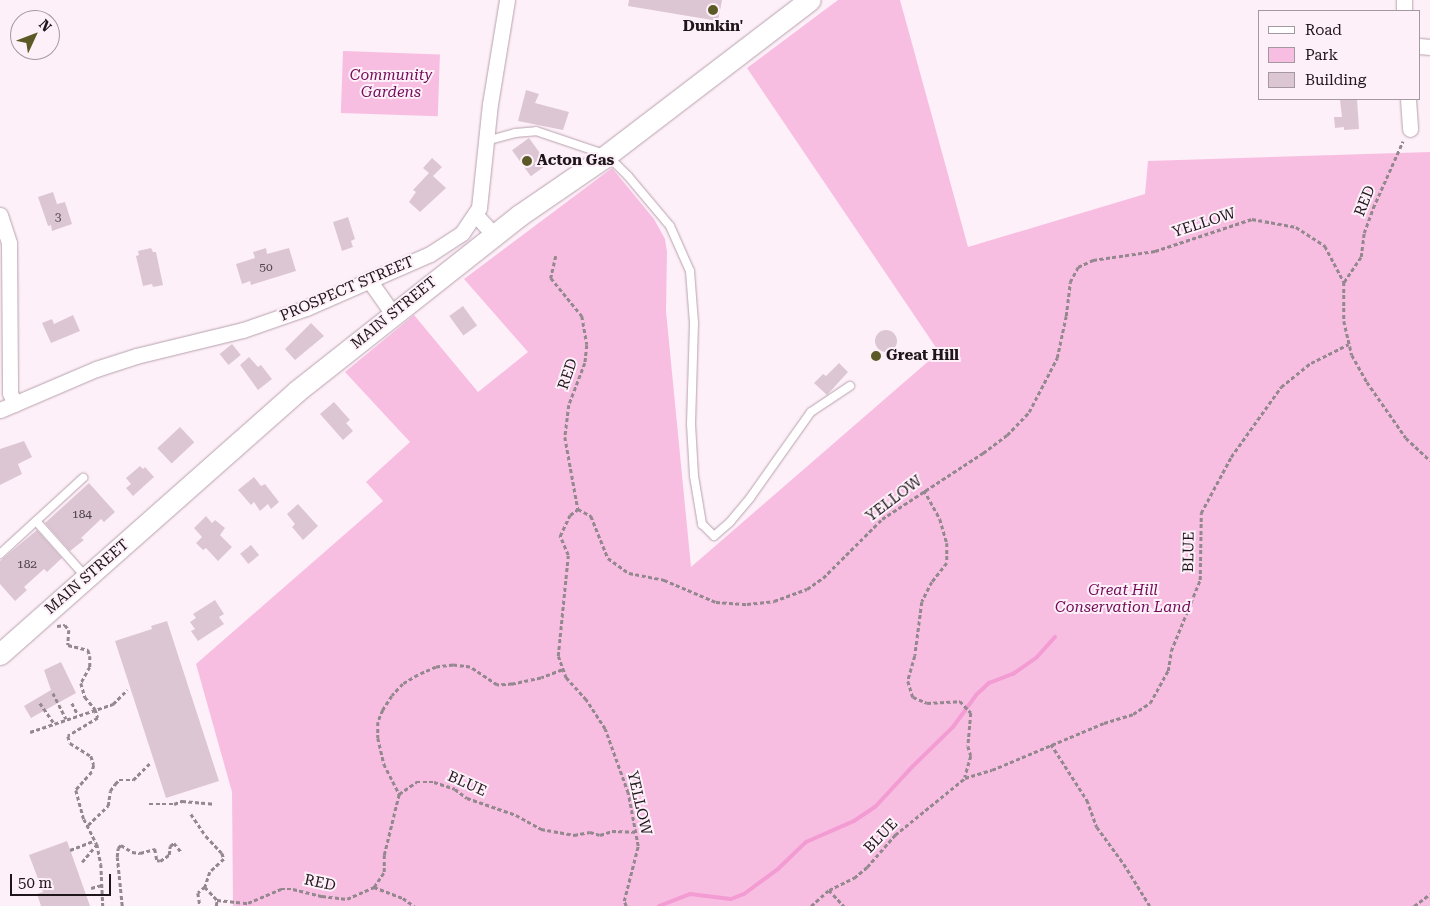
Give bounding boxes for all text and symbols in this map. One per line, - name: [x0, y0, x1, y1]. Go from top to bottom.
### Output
- marker: Dunkin': [707, 4, 719, 16]
- north arrow: [10, 10, 60, 60]
- legend: [1258, 10, 1420, 100]
- text: N: [36, 16, 55, 35]
- place label: Dunkin': [683, 18, 743, 36]
- text: Road: [1305, 21, 1342, 39]
- text: Park: [1305, 46, 1338, 64]
- park label: Community Gardens: [350, 66, 432, 101]
- text: Building: [1305, 71, 1366, 89]
- place label: Acton Gas: [537, 152, 614, 170]
- marker: Acton Gas: [521, 155, 533, 167]
- street label: RED: [1351, 183, 1379, 219]
- street label: YELLOW: [1170, 204, 1238, 242]
- house number: 3: [55, 211, 61, 225]
- street label: PROSPECT STREET: [277, 253, 417, 325]
- house number: 50: [259, 261, 273, 275]
- street label: MAIN STREET: [348, 273, 440, 353]
- place label: Great Hill: [886, 347, 959, 365]
- marker: Great Hill: [870, 350, 882, 362]
- street label: RED: [554, 356, 582, 392]
- street label: YELLOW: [862, 472, 926, 526]
- house number: 184: [72, 508, 92, 522]
- street label: BLUE: [1180, 531, 1198, 573]
- street label: MAIN STREET: [42, 536, 132, 618]
- house number: 182: [17, 558, 37, 572]
- park label: Great Hill Conservation Land: [1055, 581, 1191, 616]
- street label: BLUE: [445, 767, 489, 801]
- street label: YELLOW: [623, 769, 655, 837]
- street label: BLUE: [860, 815, 902, 857]
- scale bar: [12, 864, 114, 896]
- street label: RED: [303, 871, 337, 895]
- text: 50 m: [18, 874, 52, 892]

